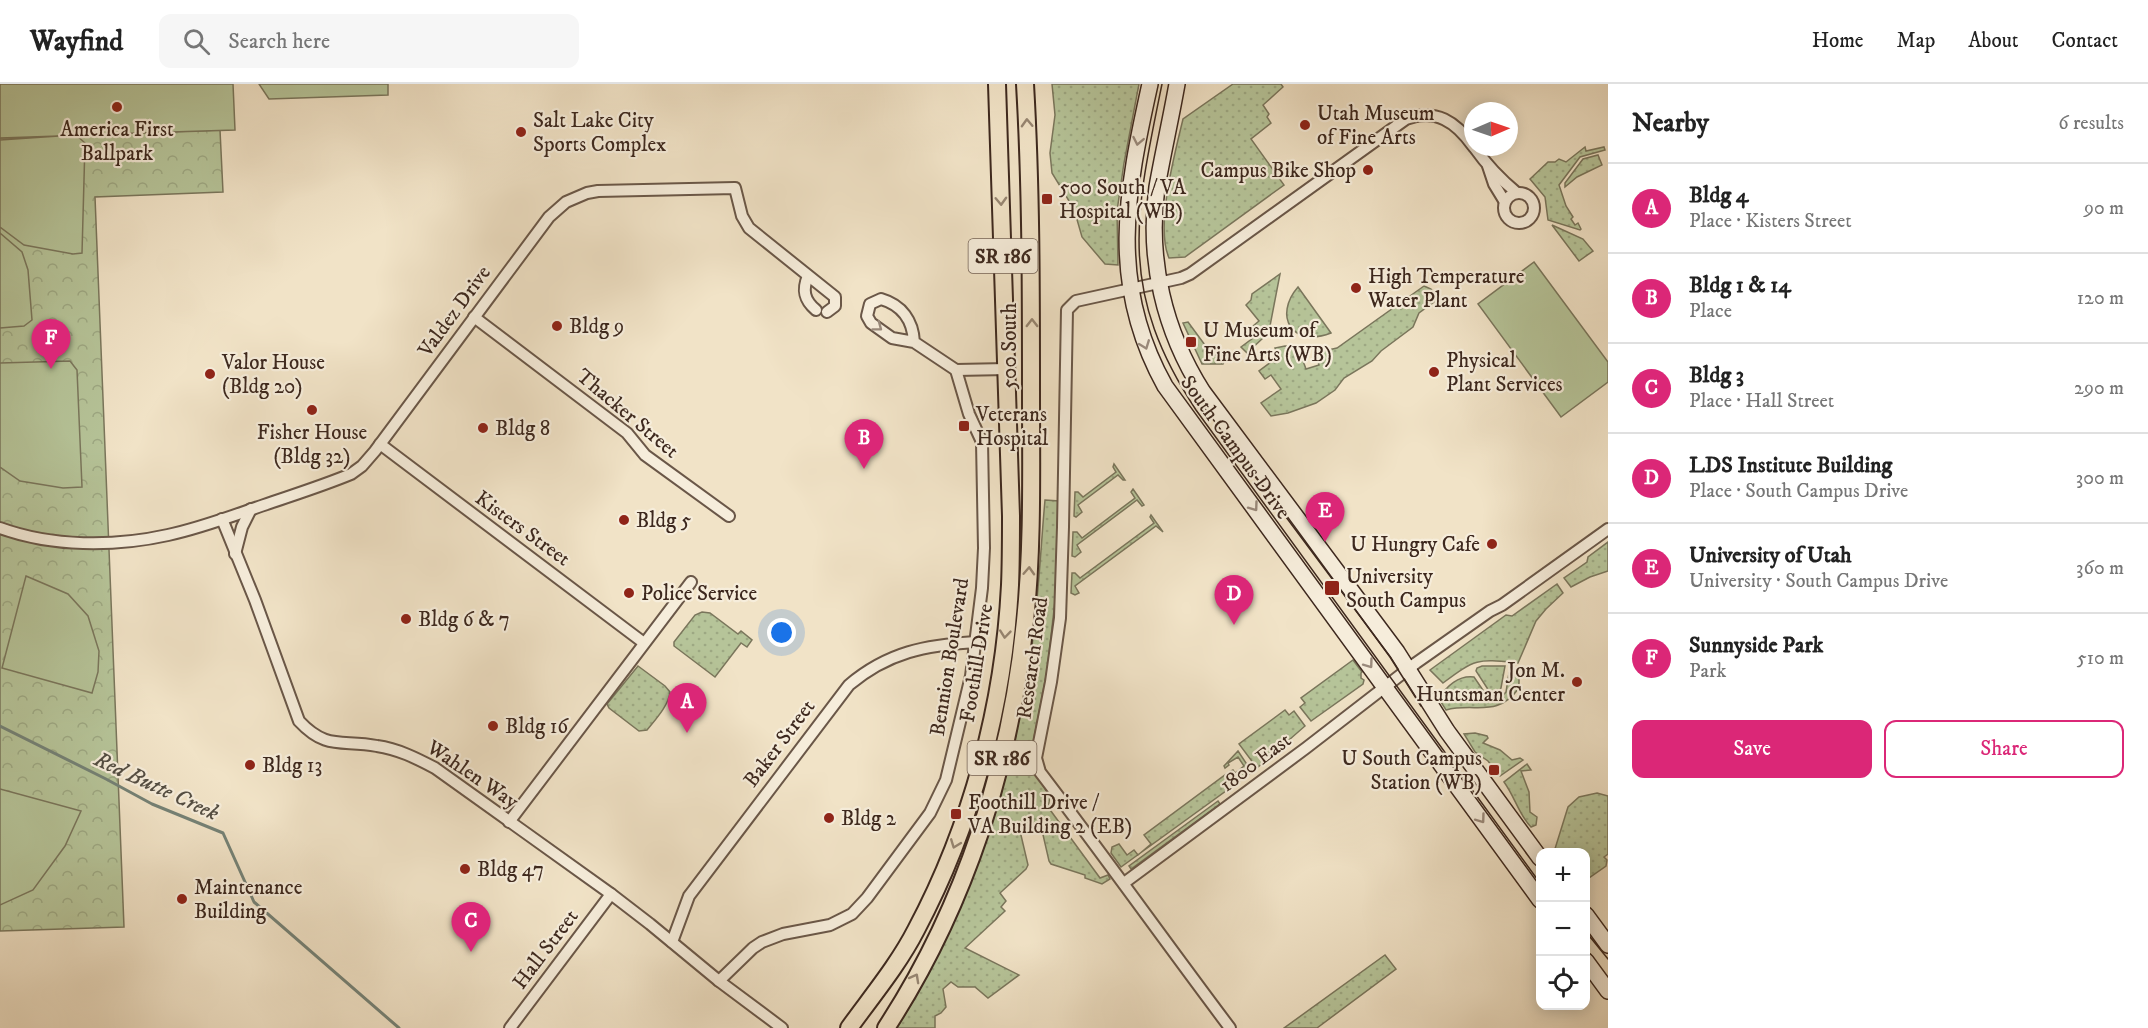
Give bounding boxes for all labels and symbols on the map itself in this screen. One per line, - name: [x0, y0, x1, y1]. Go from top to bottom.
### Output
- marker: America First Ballpark: [110, 100, 124, 114]
- place label: Utah Museum of Fine Arts: [1317, 101, 1435, 151]
- north arrow: [1464, 102, 1518, 156]
- place label: Salt Lake City Sports Complex: [533, 108, 666, 158]
- place label: America First Ballpark: [60, 117, 174, 167]
- one-way arrow: [1021, 118, 1033, 127]
- marker: Utah Museum of Fine Arts: [1298, 118, 1312, 132]
- marker: Salt Lake City Sports Complex: [514, 125, 528, 139]
- one-way arrow: [1132, 136, 1145, 146]
- place label: Campus Bike Shop: [1200, 158, 1356, 184]
- marker: Campus Bike Shop: [1361, 163, 1375, 177]
- place label: 500 South / VA Hospital (WB): [1059, 175, 1187, 225]
- marker: 500 South / VA Hospital (WB): [1040, 192, 1054, 206]
- one-way arrow: [995, 196, 1007, 205]
- road number: SR 186: [968, 239, 1038, 273]
- street label: Valdez Drive: [412, 261, 497, 363]
- place label: High Temperature Water Plant: [1367, 264, 1525, 314]
- marker: High Temperature Water Plant: [1349, 281, 1363, 295]
- street label: 500 South: [997, 303, 1023, 389]
- place label: Bldg 9: [569, 314, 624, 340]
- place label: U Museum of Fine Arts (WB): [1203, 318, 1332, 368]
- marker: Bldg 9: [550, 319, 564, 333]
- one-way arrow: [1026, 319, 1038, 328]
- pin: F: [32, 320, 70, 369]
- one-way arrow: [871, 320, 882, 331]
- marker: U Museum of Fine Arts (WB): [1184, 335, 1198, 349]
- one-way arrow: [1138, 339, 1151, 350]
- place label: Physical Plant Services: [1446, 348, 1563, 398]
- place label: Valor House (Bldg 20): [221, 350, 325, 400]
- street label: Thacker Street: [571, 363, 684, 464]
- marker: Physical Plant Services: [1427, 365, 1441, 379]
- marker: Valor House (Bldg 20): [203, 367, 217, 381]
- street label: South Campus Drive: [1174, 371, 1296, 525]
- place label: Veterans Hospital: [975, 402, 1049, 452]
- marker: Fisher House (Bldg 32): [305, 403, 319, 417]
- place label: Bldg 8: [495, 416, 550, 442]
- marker: Veterans Hospital: [957, 419, 971, 433]
- place label: Fisher House (Bldg 32): [257, 420, 368, 470]
- pin: B: [844, 420, 884, 469]
- marker: Bldg 8: [476, 421, 490, 435]
- street label: Kisters Street: [470, 485, 575, 572]
- pin: E: [1306, 492, 1344, 542]
- one-way arrow: [1246, 500, 1257, 511]
- place label: Bldg 5: [636, 508, 691, 534]
- marker: Bldg 5: [617, 513, 631, 527]
- place label: U Hungry Cafe: [1350, 532, 1480, 558]
- marker: U Hungry Cafe: [1485, 537, 1499, 551]
- place label: University South Campus: [1346, 564, 1466, 614]
- one-way arrow: [1022, 566, 1035, 575]
- street label: Bennion Boulevard: [925, 576, 975, 738]
- pin: D: [1214, 576, 1254, 625]
- marker: University South Campus: [1323, 579, 1341, 597]
- place label: Police Service: [641, 581, 757, 607]
- marker: Police Service: [622, 586, 636, 600]
- street label: Research Road: [1012, 595, 1054, 721]
- street label: Foothill Drive: [955, 602, 999, 724]
- place label: Bldg 6 & 7: [418, 607, 510, 633]
- marker: Bldg 6 & 7: [399, 612, 413, 626]
- your location: [767, 618, 796, 647]
- one-way arrow: [1000, 630, 1012, 639]
- one-way arrow: [1361, 658, 1372, 669]
- place label: Jon M. Huntsman Center: [1416, 658, 1565, 708]
- marker: Jon M. Huntsman Center: [1570, 675, 1584, 689]
- pin: A: [668, 684, 706, 733]
- street label: Baker Street: [738, 694, 821, 793]
- place label: Bldg 16: [505, 714, 569, 740]
- marker: Bldg 16: [486, 719, 500, 733]
- street label: 1800 East: [1215, 727, 1297, 798]
- street label: Wahlen Way: [421, 734, 524, 816]
- road number: SR 186: [968, 741, 1036, 775]
- water label: Red Butte Creek: [89, 745, 224, 827]
- place label: U South Campus Station (WB): [1341, 746, 1482, 796]
- place label: Bldg 13: [262, 753, 322, 779]
- marker: Bldg 13: [243, 758, 257, 772]
- marker: U South Campus Station (WB): [1487, 763, 1501, 777]
- place label: Foothill Drive / VA Building 2 (EB): [967, 790, 1132, 840]
- place label: Bldg 2: [841, 806, 897, 832]
- marker: Foothill Drive / VA Building 2 (EB): [949, 807, 963, 821]
- marker: Bldg 2: [822, 811, 836, 825]
- one-way arrow: [1474, 812, 1485, 823]
- one-way arrow: [950, 838, 962, 849]
- place label: Bldg 47: [477, 857, 544, 883]
- marker: Bldg 47: [458, 862, 472, 876]
- place label: Maintenance Building: [194, 875, 303, 925]
- marker: Maintenance Building: [175, 892, 189, 906]
- pin: C: [452, 902, 490, 952]
- street label: Hall Street: [507, 904, 584, 995]
- one-way arrow: [908, 974, 919, 984]

